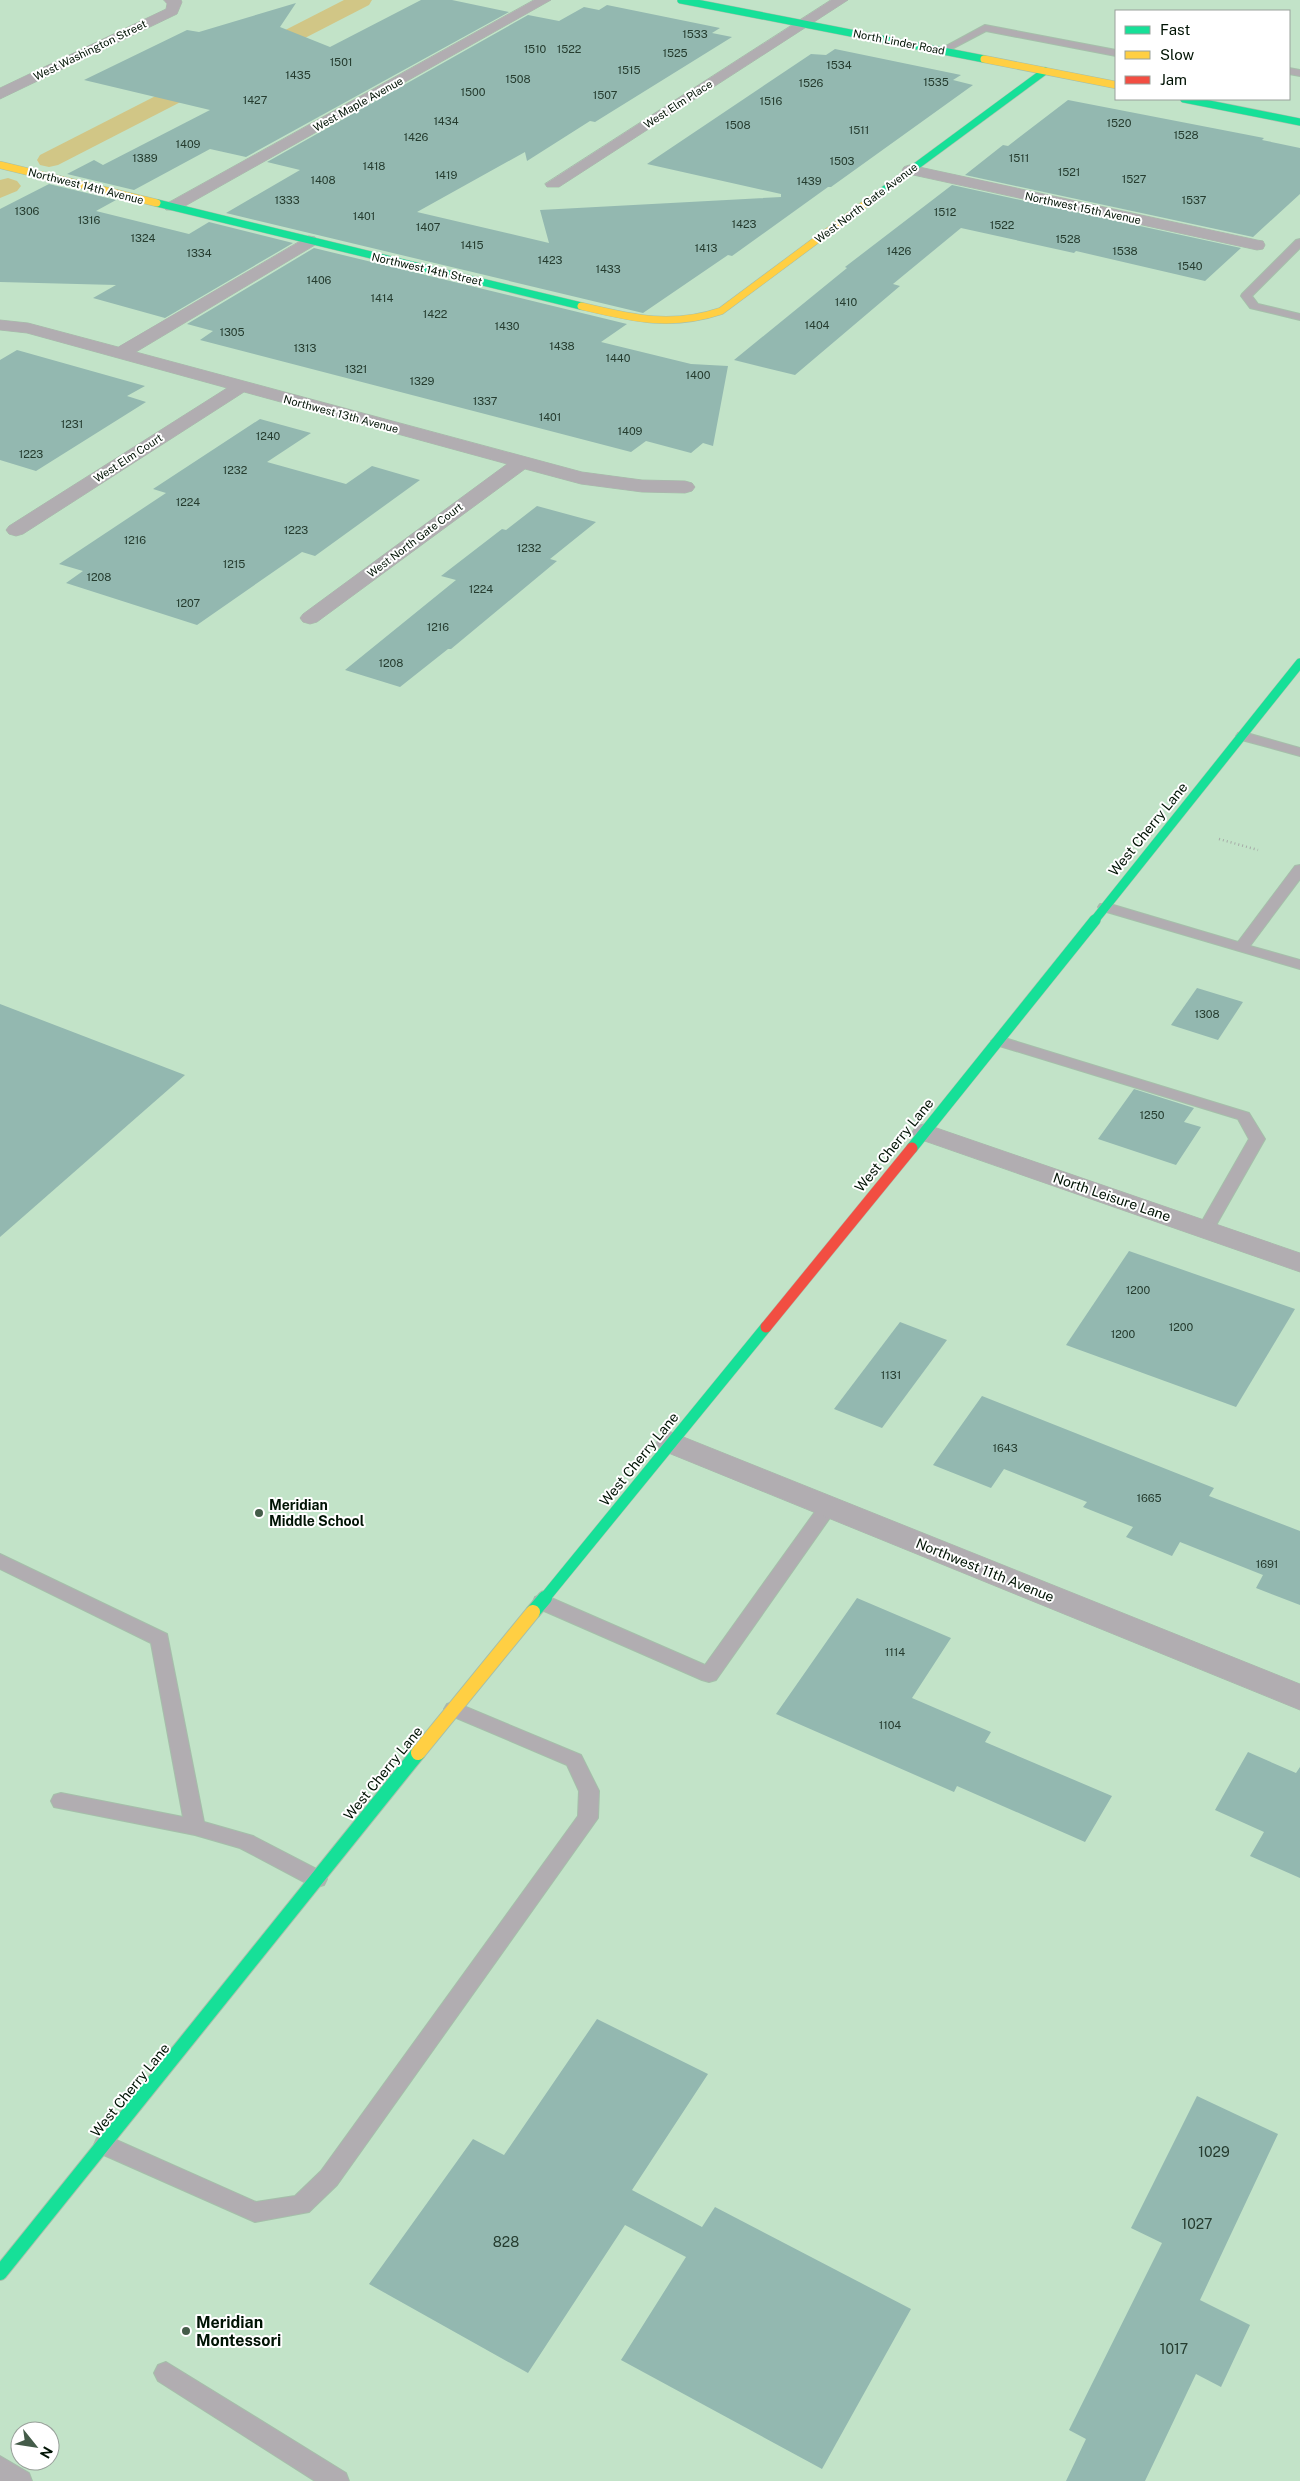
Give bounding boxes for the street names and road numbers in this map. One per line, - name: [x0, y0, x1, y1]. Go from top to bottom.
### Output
- street label: West Washington Street: [32, 17, 148, 83]
- street label: North Linder Road: [852, 27, 946, 57]
- street label: West Maple Avenue: [311, 74, 405, 134]
- street label: West Elm Place: [641, 77, 715, 131]
- street label: West North Gate Avenue: [812, 161, 920, 245]
- street label: Northwest 14th Avenue: [27, 166, 145, 206]
- street label: Northwest 15th Avenue: [1024, 190, 1142, 226]
- street label: Northwest 14th Street: [371, 250, 483, 288]
- street label: Northwest 13th Avenue: [282, 393, 400, 435]
- street label: West Elm Court: [91, 431, 165, 485]
- street label: West North Gate Court: [365, 500, 465, 580]
- street label: West Cherry Lane: [1105, 779, 1191, 879]
- street label: West Cherry Lane: [851, 1095, 937, 1195]
- street label: North Leisure Lane: [1051, 1169, 1173, 1225]
- street label: West Cherry Lane: [596, 1409, 682, 1509]
- street label: Northwest 11th Avenue: [914, 1535, 1057, 1605]
- street label: West Cherry Lane: [340, 1723, 426, 1823]
- street label: West Cherry Lane: [87, 2040, 173, 2140]

